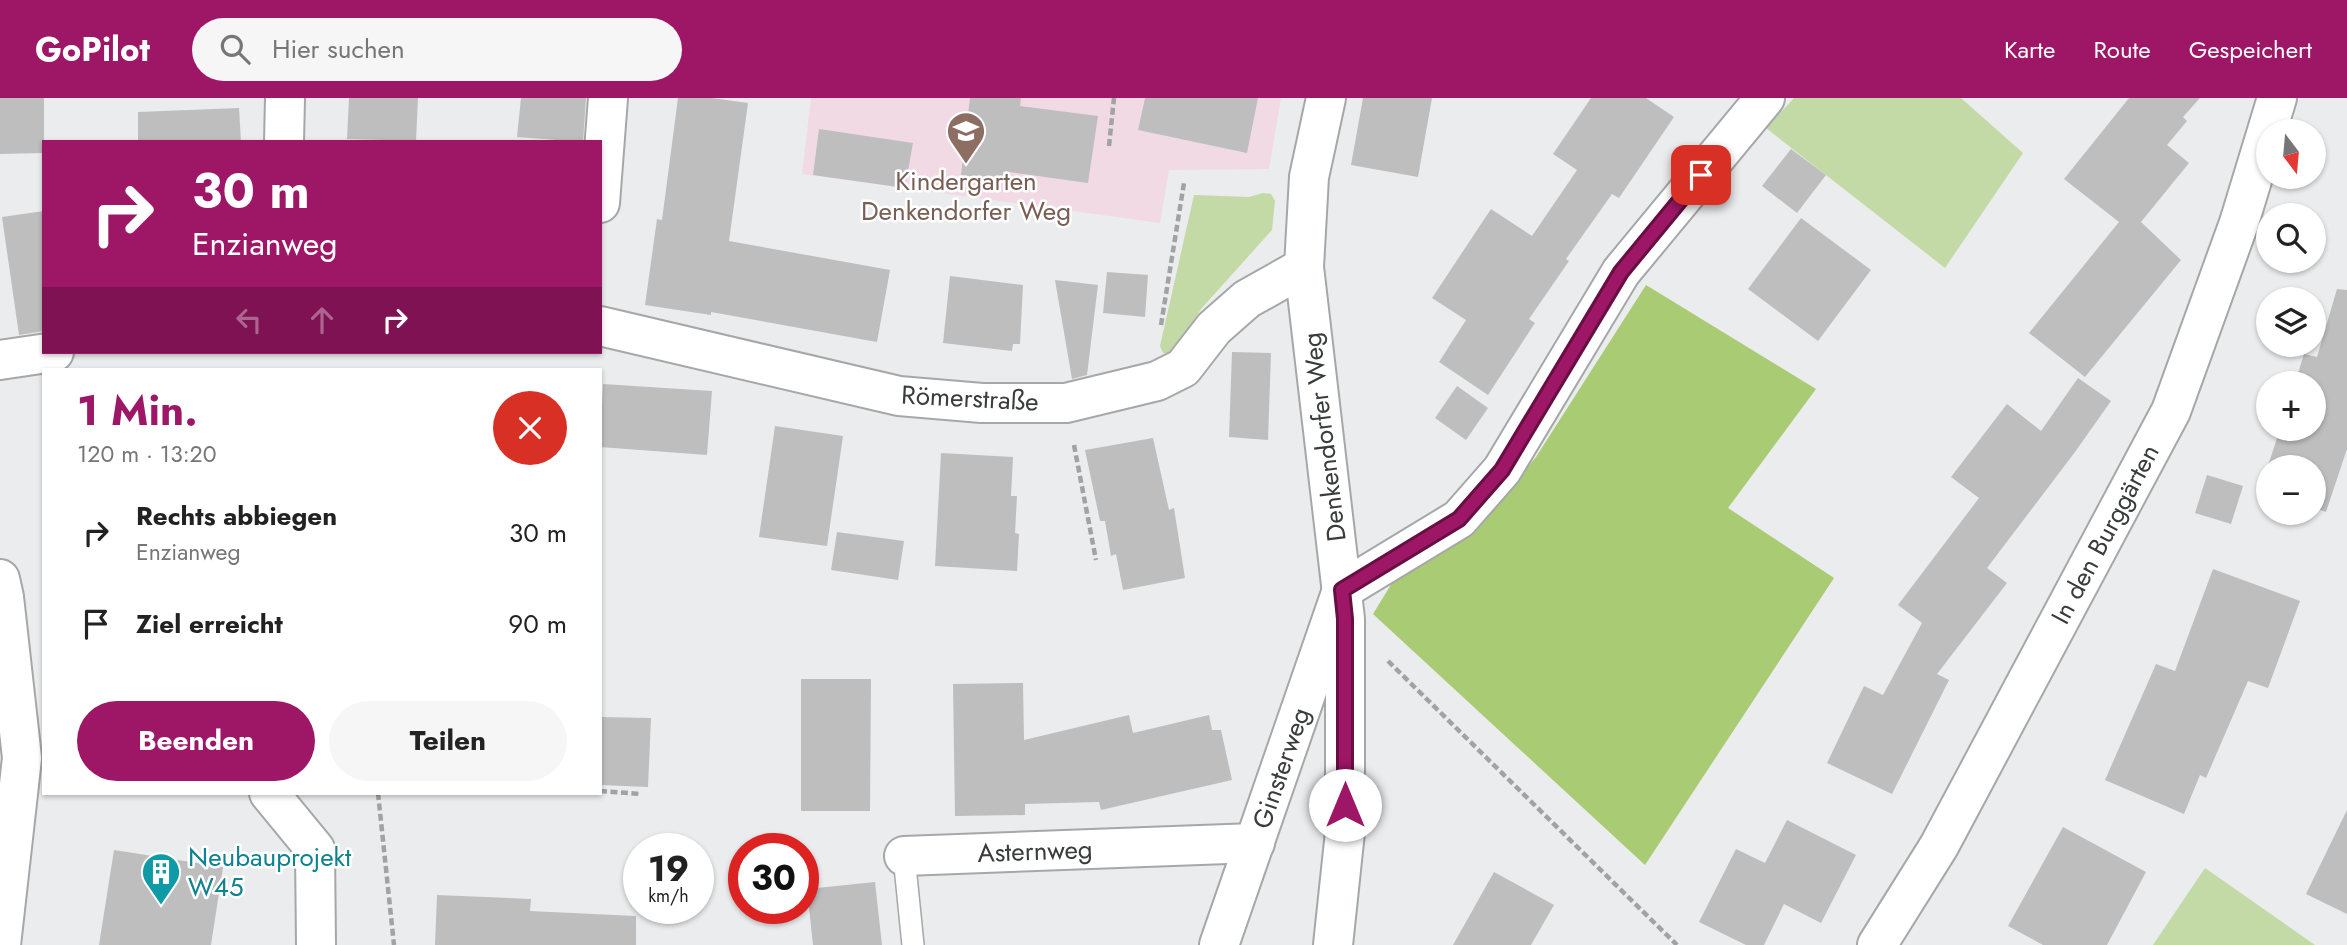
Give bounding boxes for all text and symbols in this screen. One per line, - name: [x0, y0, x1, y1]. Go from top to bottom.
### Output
- search box: [192, 18, 682, 81]
- text: GoPilot: [35, 26, 150, 73]
- icon: search: [216, 30, 254, 68]
- text: Hier suchen: [272, 30, 405, 68]
- text: Karte: [2004, 32, 2055, 67]
- text: Route: [2093, 32, 2151, 67]
- text: Gespeichert: [2189, 32, 2312, 67]
- school or university icon: Kindergarten Denkendorfer Weg: [945, 110, 987, 165]
- north arrow: [2256, 119, 2326, 189]
- map controls: [2256, 119, 2326, 525]
- pin: [1671, 145, 1731, 205]
- text: 30 m: [192, 156, 310, 226]
- icon: arrive: [1682, 156, 1720, 194]
- place label: Kindergarten Denkendorfer Weg: [861, 162, 1071, 230]
- icon: right: [77, 168, 168, 259]
- button: search: [2256, 203, 2326, 273]
- text: Enzianweg: [192, 221, 337, 267]
- button: layers: [2256, 287, 2326, 357]
- icon: left: [230, 301, 268, 339]
- icon: ahead: [303, 301, 341, 339]
- icon: right: [376, 301, 414, 339]
- street label: Denkendorfer Weg: [1292, 330, 1356, 544]
- button: +: [2256, 371, 2326, 441]
- street label: Römerstraße: [900, 375, 1040, 421]
- text: 1 Min.: [77, 380, 198, 441]
- button: close: [493, 391, 567, 465]
- text: 120 m · 13:20: [77, 437, 216, 471]
- street label: In den Burggärten: [2042, 437, 2168, 631]
- button: −: [2256, 455, 2326, 525]
- text: Rechts abbiegen: [136, 497, 337, 535]
- icon: right: [77, 514, 115, 552]
- text: 30 m: [509, 514, 567, 552]
- text: Enzianweg: [136, 535, 241, 569]
- icon: arrive: [77, 605, 115, 643]
- text: Ziel erreicht: [136, 605, 283, 643]
- text: 90 m: [508, 605, 567, 643]
- button: Beenden: [77, 701, 315, 781]
- button: Teilen: [329, 701, 567, 781]
- street label: Ginsterweg: [1243, 702, 1319, 834]
- position arrow: [1308, 768, 1382, 842]
- street label: Asternweg: [977, 830, 1093, 872]
- speed limit sign: 30: [728, 833, 819, 924]
- place label: Neubauprojekt W45: [188, 838, 352, 906]
- text: 19: [648, 844, 689, 894]
- building icon: Neubauprojekt W45: [140, 851, 182, 906]
- text: km/h: [648, 883, 689, 909]

